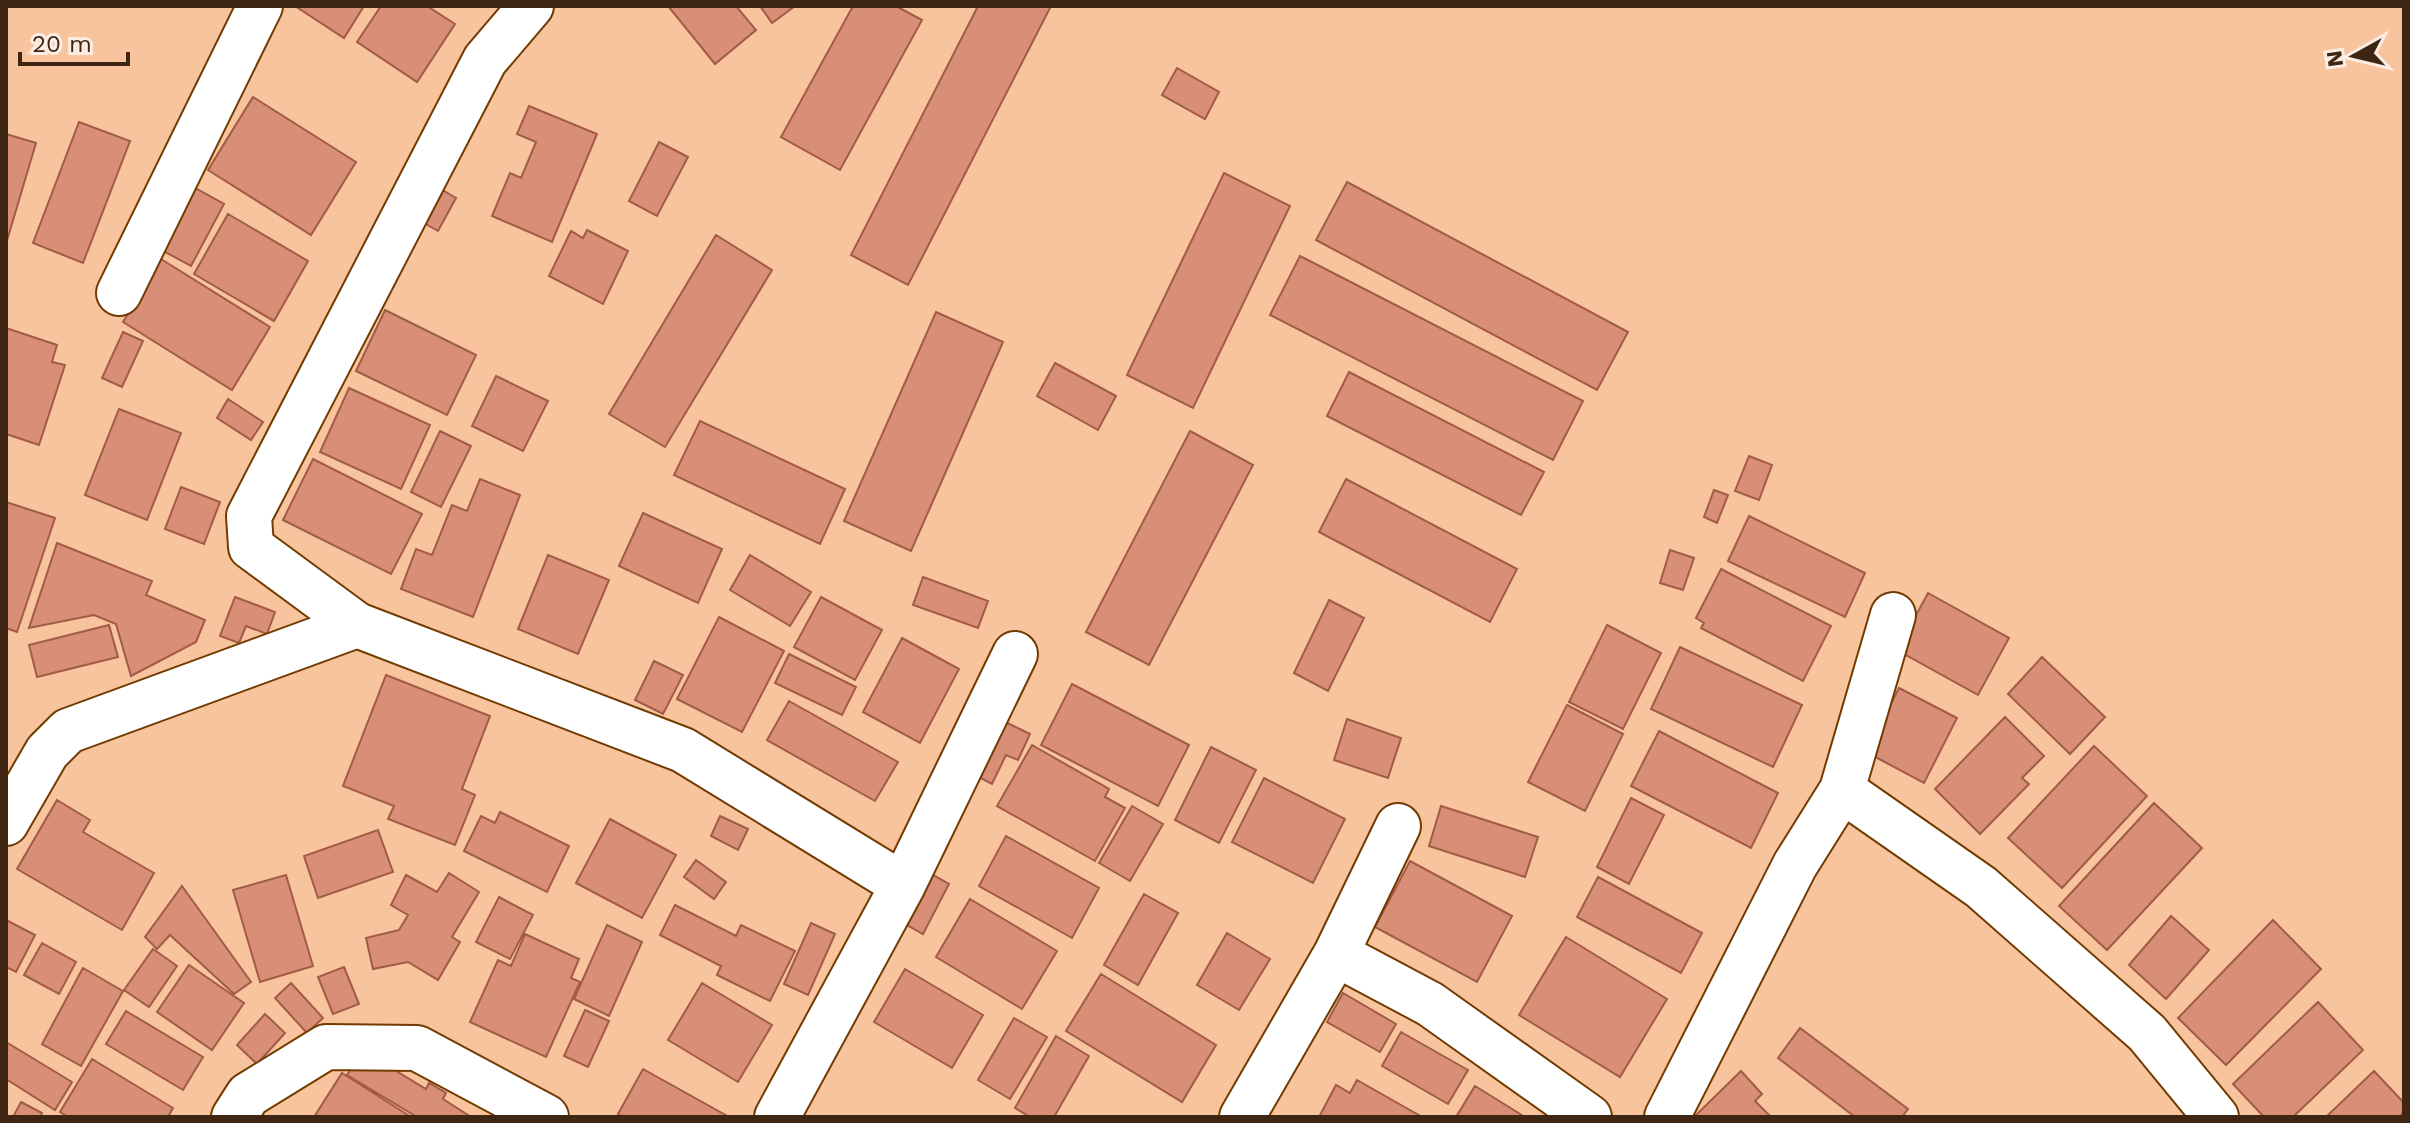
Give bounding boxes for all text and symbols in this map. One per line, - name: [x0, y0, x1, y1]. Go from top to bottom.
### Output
- scale bar: [20, 16, 128, 66]
- north arrow: [2314, 16, 2394, 96]
- text: 20 m: [32, 30, 92, 58]
- text: N: [2321, 49, 2348, 69]

